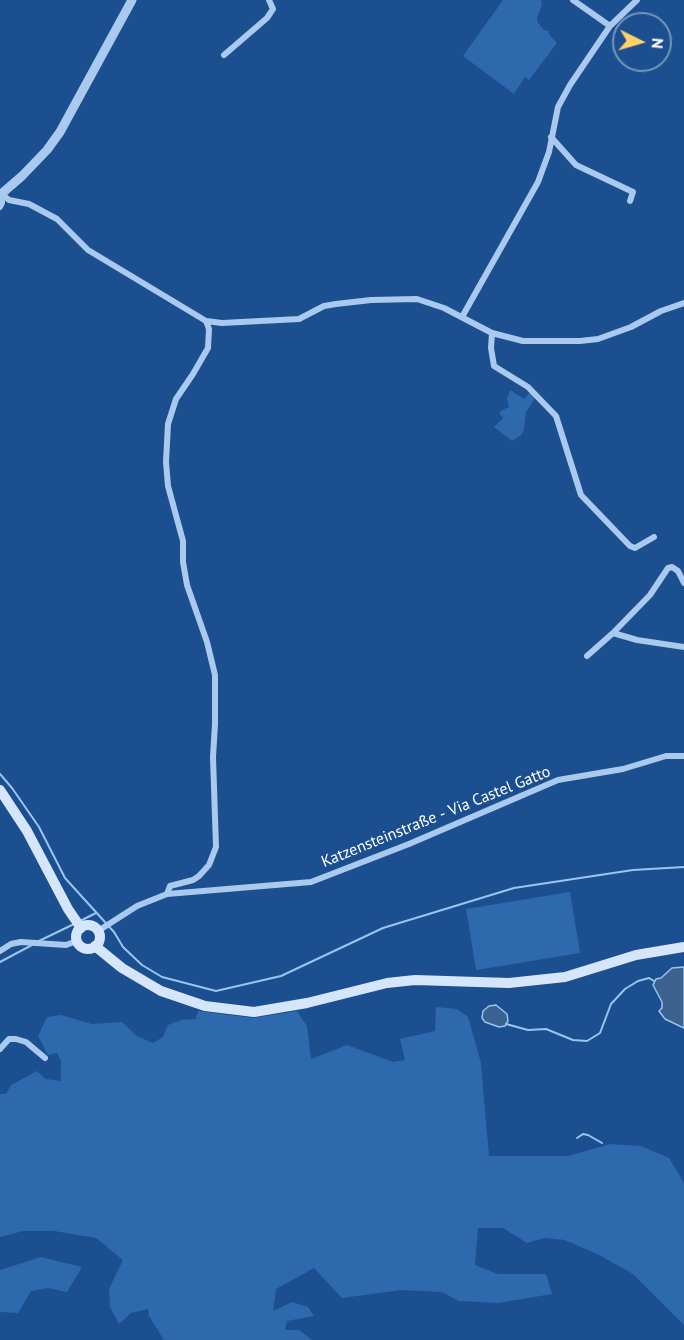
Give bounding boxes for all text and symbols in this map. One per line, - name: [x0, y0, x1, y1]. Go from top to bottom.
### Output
- north arrow: [612, 12, 672, 72]
- text: N: [648, 37, 668, 49]
- street label: Katzensteinstraße - Via Castel Gatto: [319, 762, 553, 872]

